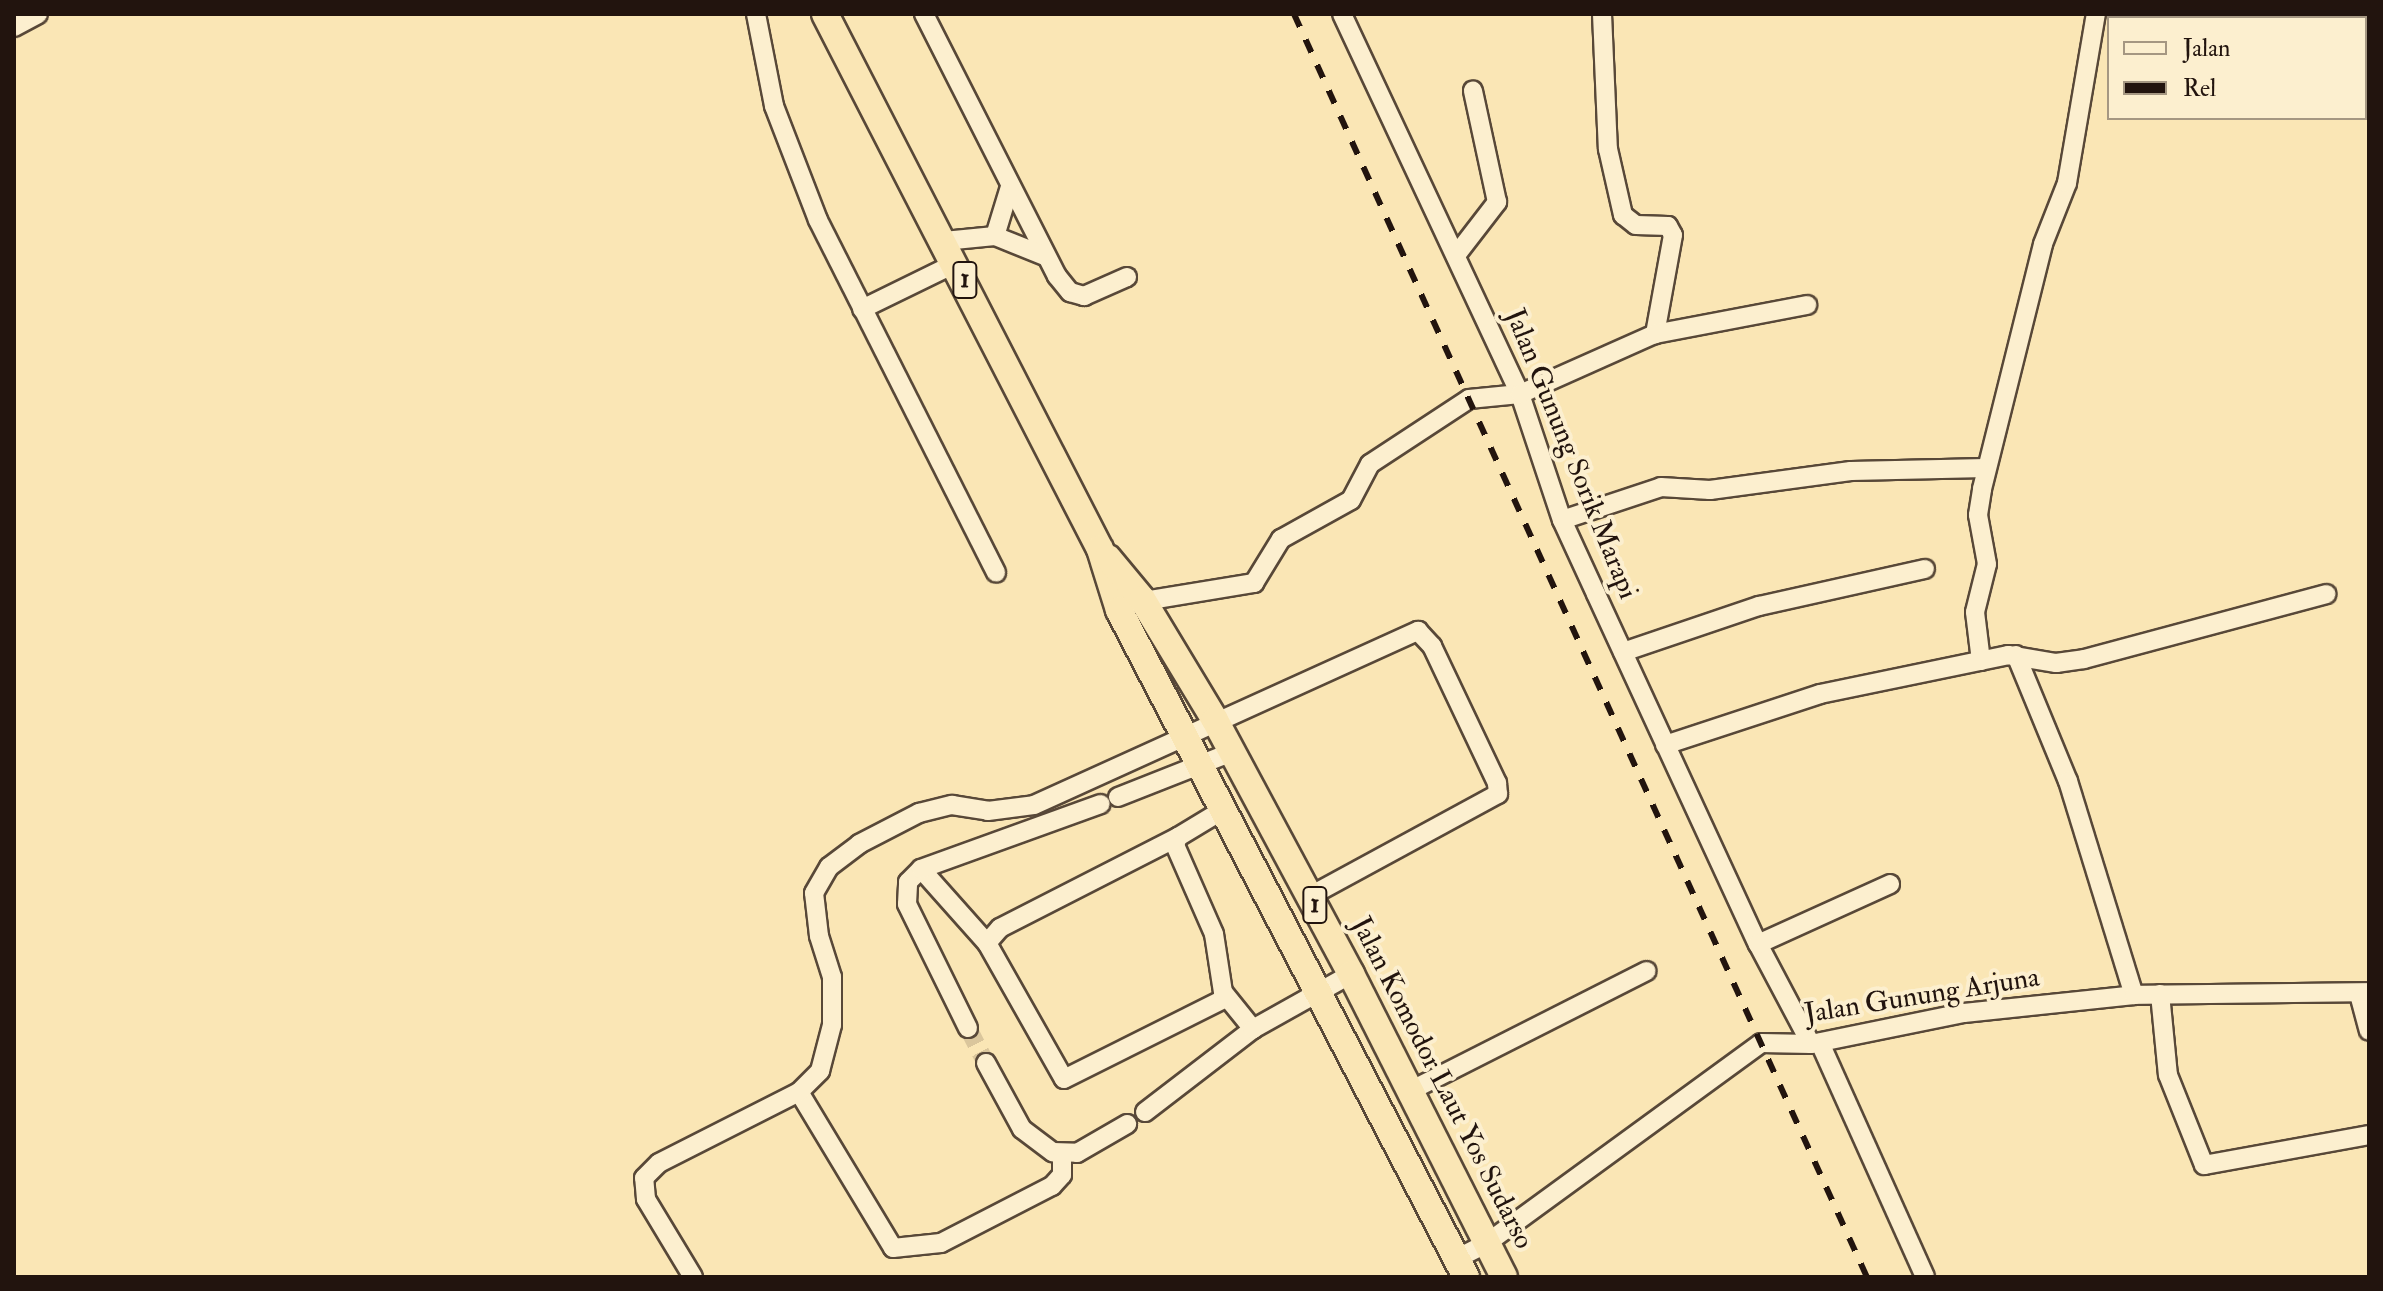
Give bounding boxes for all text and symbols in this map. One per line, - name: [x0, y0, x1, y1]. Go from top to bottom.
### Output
- legend: [2107, 16, 2367, 120]
- text: Jalan: [2183, 33, 2230, 64]
- text: Rel: [2183, 73, 2216, 104]
- road number: 1: [951, 258, 979, 302]
- street label: Jalan Gunung Sorik Marapi: [1497, 304, 1645, 604]
- road number: 1: [1301, 883, 1329, 927]
- street label: Jalan Komodor Laut Yos Sudarso: [1344, 911, 1540, 1255]
- street label: Jalan Gunung Arjuna: [1802, 961, 2042, 1031]

